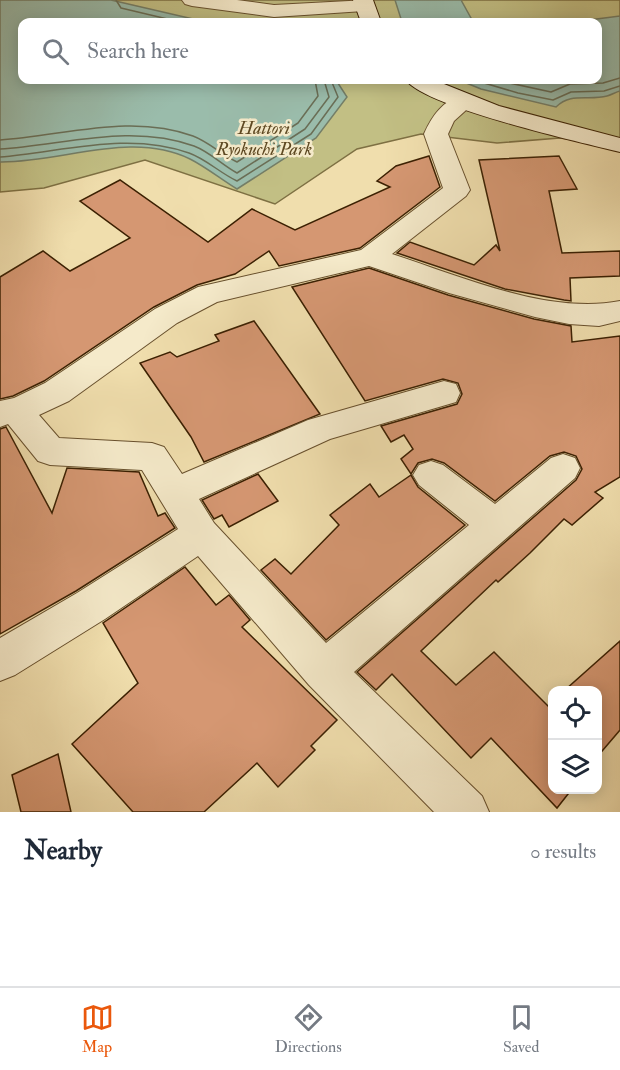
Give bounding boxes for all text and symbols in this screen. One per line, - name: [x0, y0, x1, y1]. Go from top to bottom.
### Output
- search box: [18, 18, 602, 84]
- icon: search: [39, 35, 72, 68]
- text: Search here: [87, 37, 189, 65]
- park label: Hattori Ryokuchi Park: [215, 117, 312, 161]
- map controls: [548, 686, 602, 794]
- button: locate: [548, 686, 602, 740]
- button: layers: [548, 740, 602, 794]
- text: Nearby: [24, 835, 102, 867]
- text: 0 results: [530, 839, 596, 864]
- tab: Map: [81, 1001, 114, 1057]
- tab: Directions: [275, 1001, 342, 1057]
- tab: Saved: [503, 1001, 539, 1057]

